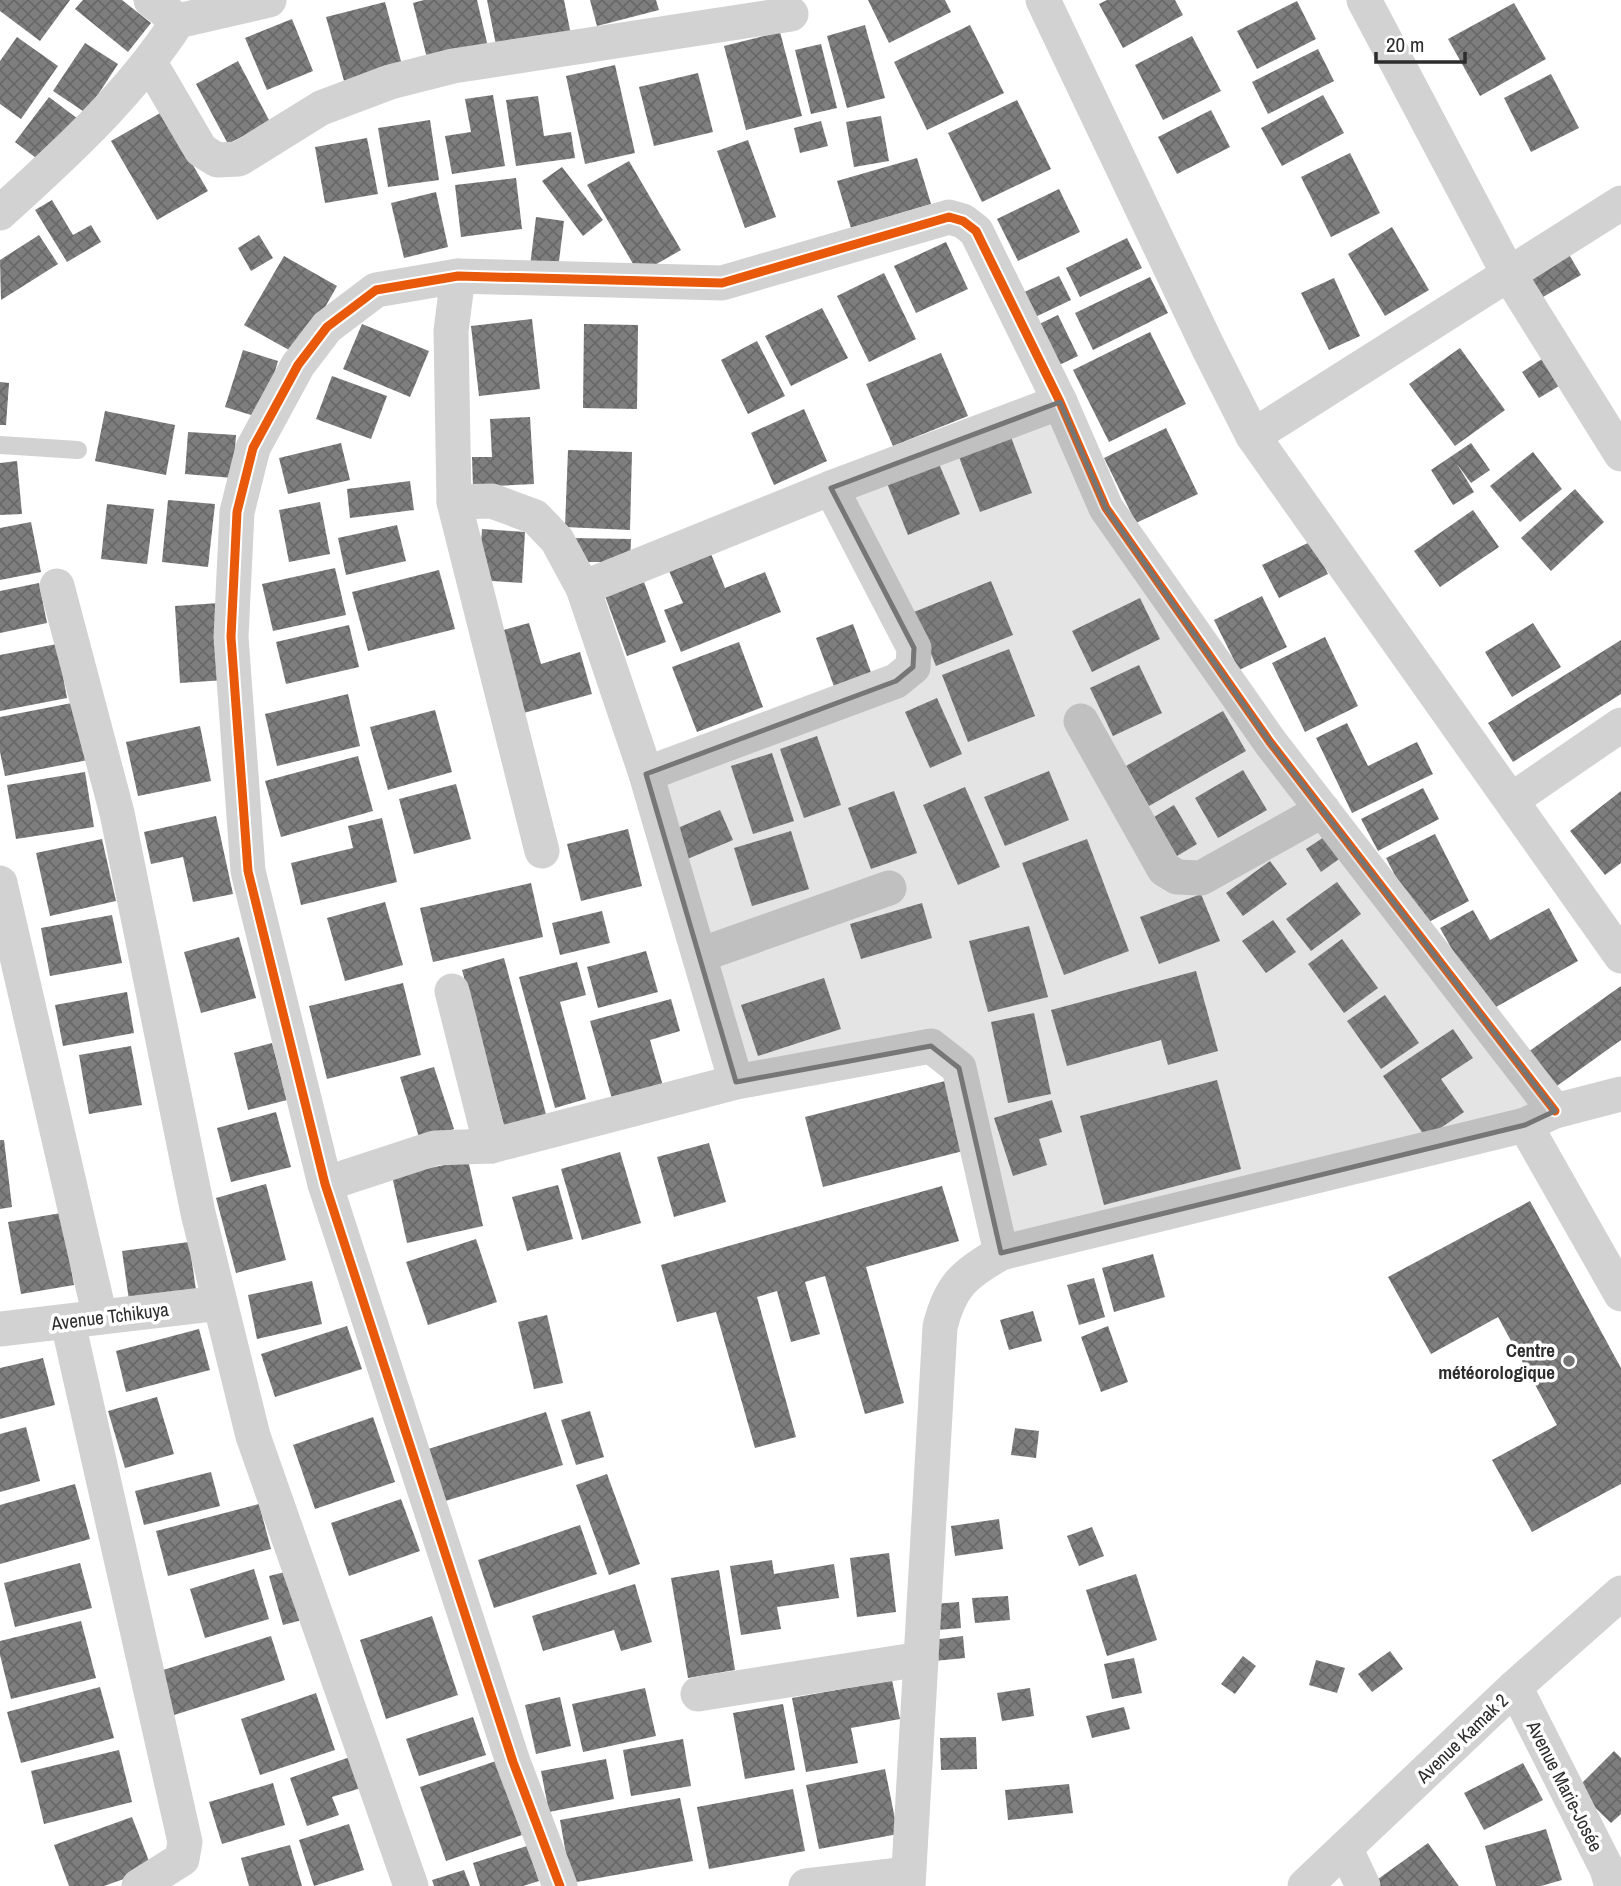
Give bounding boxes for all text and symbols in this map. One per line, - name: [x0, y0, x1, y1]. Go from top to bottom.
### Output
- scale bar: [1376, 21, 1465, 65]
- text: 20 m: [1386, 30, 1424, 59]
- street label: Avenue Tchikuya: [49, 1296, 171, 1336]
- place label: Centre météorologique: [1438, 1337, 1555, 1385]
- marker: Centre météorologique: [1561, 1353, 1577, 1369]
- street label: Avenue Kamak 2: [1410, 1688, 1514, 1789]
- street label: Avenue Marie-Josée: [1520, 1715, 1609, 1856]

